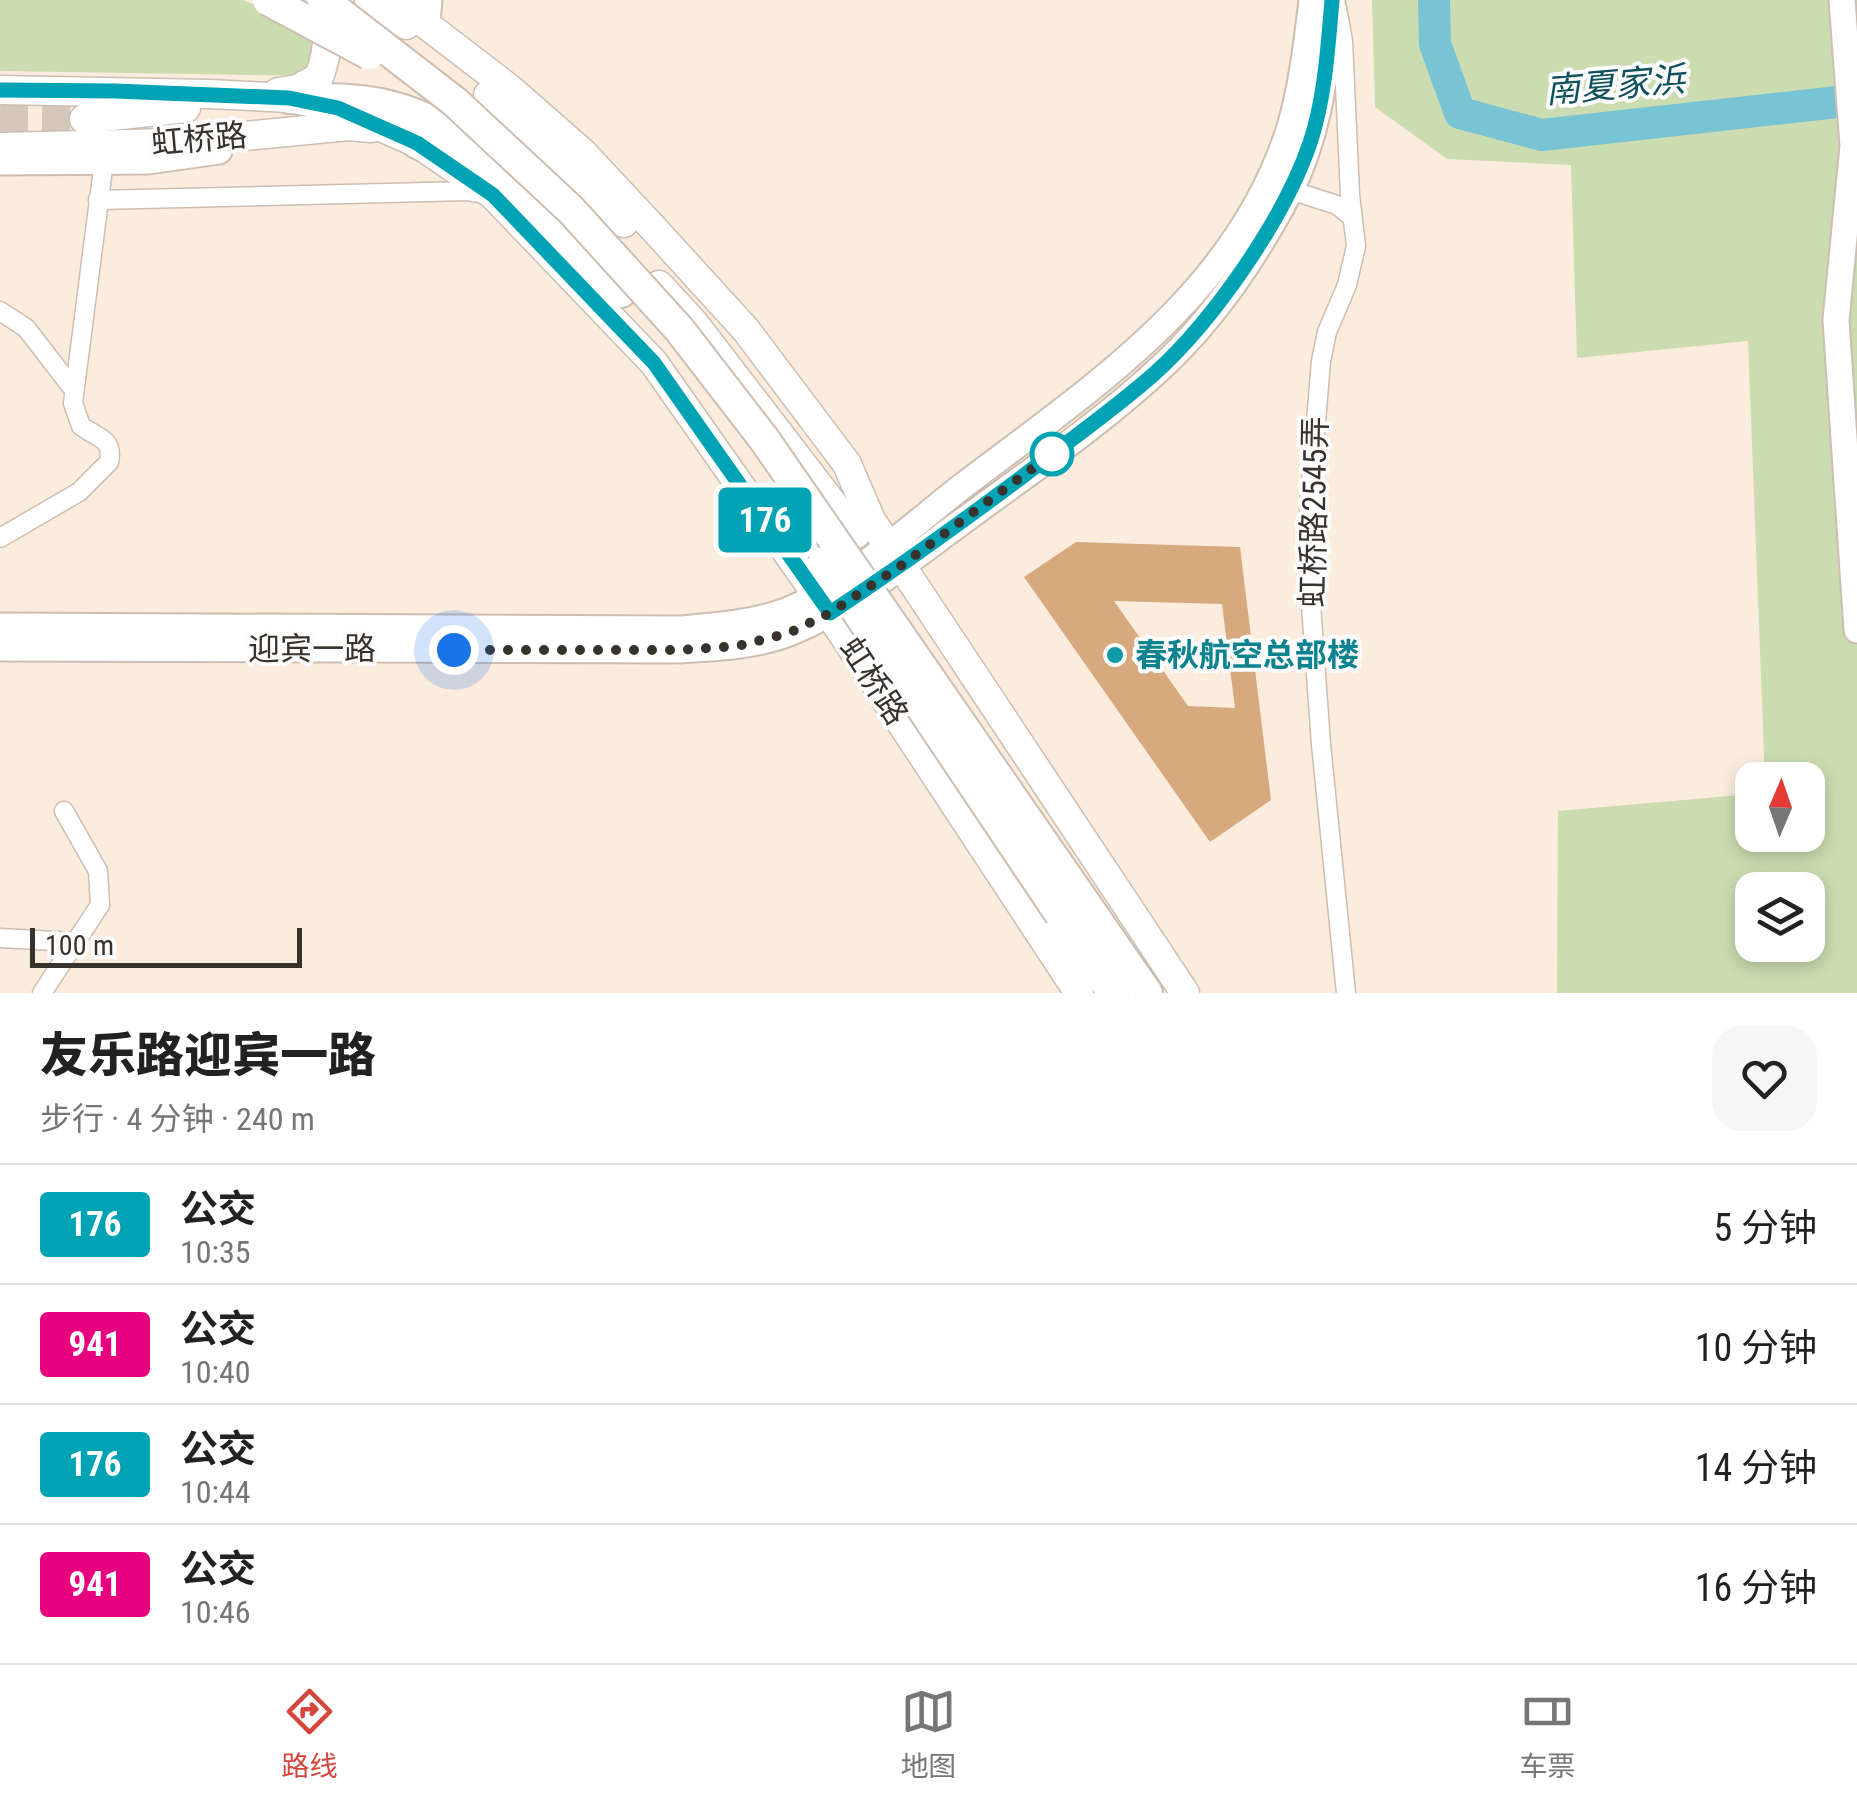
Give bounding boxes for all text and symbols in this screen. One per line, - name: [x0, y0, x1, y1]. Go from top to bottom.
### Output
- water label: 南夏家浜: [1544, 59, 1690, 112]
- street label: 虹桥路: [150, 116, 248, 162]
- street label: 虹桥路2545弄: [1293, 416, 1335, 608]
- unlabelled marker: [1031, 433, 1073, 475]
- line badge: 176: [708, 488, 822, 552]
- text: 176: [738, 500, 792, 541]
- your location: [429, 625, 479, 675]
- street label: 迎宾一路: [248, 630, 376, 668]
- street label: 虹桥路: [832, 630, 916, 732]
- place label: 春秋航空总部楼: [1135, 636, 1359, 674]
- marker: 春秋航空总部楼: [1104, 644, 1126, 666]
- north arrow: [1735, 762, 1825, 852]
- map controls: [1735, 762, 1825, 962]
- button: layers: [1735, 872, 1825, 962]
- scale bar: [30, 923, 302, 968]
- text: 100 m: [45, 929, 114, 962]
- button: heart: [1712, 1026, 1817, 1131]
- text: 友乐路迎宾一路: [40, 1027, 376, 1084]
- text: 步行 · 4 分钟 · 240 m: [40, 1100, 315, 1138]
- text: 公交: [180, 1187, 256, 1231]
- text: 176: [68, 1204, 122, 1245]
- text: 5 分钟: [1714, 1206, 1817, 1250]
- text: 10:35: [180, 1233, 251, 1271]
- text: 公交: [180, 1307, 256, 1351]
- text: 941: [68, 1324, 122, 1365]
- text: 10 分钟: [1695, 1326, 1817, 1370]
- text: 10:40: [180, 1353, 251, 1391]
- text: 公交: [180, 1427, 256, 1471]
- text: 176: [68, 1444, 122, 1485]
- text: 14 分钟: [1695, 1446, 1817, 1490]
- text: 10:44: [180, 1473, 251, 1511]
- text: 公交: [180, 1547, 256, 1591]
- text: 941: [68, 1564, 122, 1605]
- text: 16 分钟: [1695, 1566, 1817, 1610]
- text: 10:46: [180, 1593, 251, 1631]
- tab: 路线: [281, 1684, 338, 1784]
- tab: 地图: [900, 1684, 957, 1784]
- tab: 车票: [1519, 1684, 1576, 1784]

